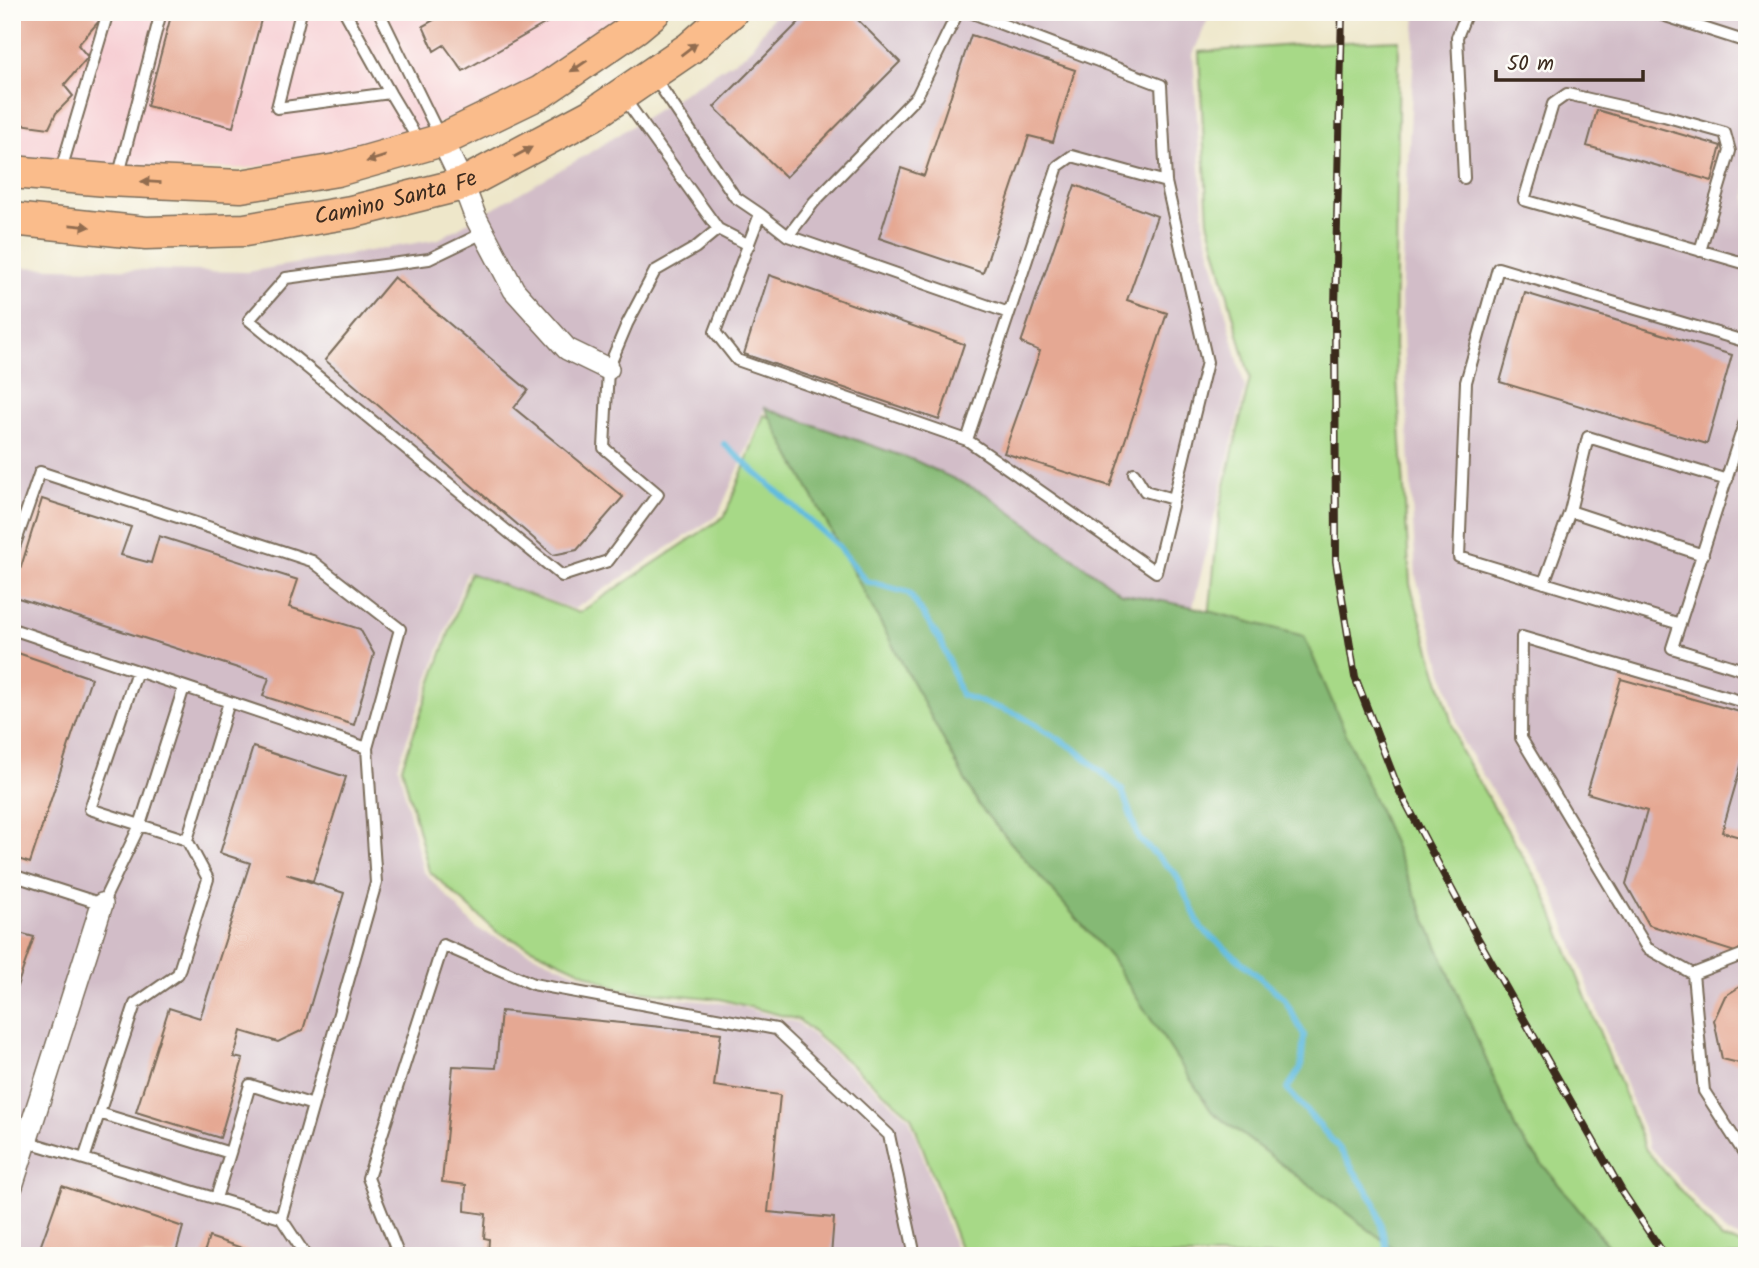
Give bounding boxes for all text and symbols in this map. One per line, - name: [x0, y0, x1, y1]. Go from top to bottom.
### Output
- scale bar: [1496, 38, 1644, 82]
- one-way arrow: [679, 41, 697, 56]
- text: 50 m: [1507, 48, 1554, 81]
- one-way arrow: [570, 59, 588, 73]
- one-way arrow: [514, 146, 534, 158]
- one-way arrow: [365, 154, 386, 164]
- street label: Camino Santa Fe: [312, 161, 484, 236]
- one-way arrow: [140, 176, 162, 187]
- one-way arrow: [69, 220, 91, 231]

